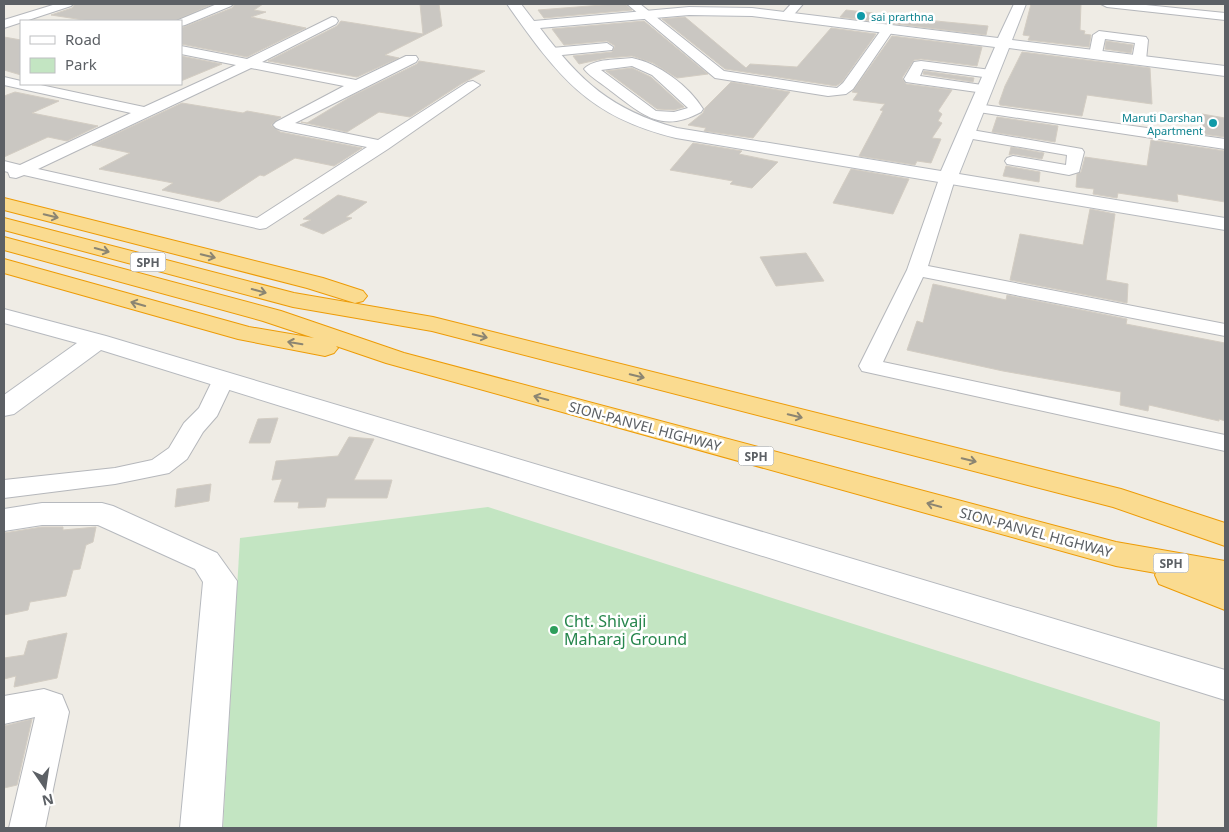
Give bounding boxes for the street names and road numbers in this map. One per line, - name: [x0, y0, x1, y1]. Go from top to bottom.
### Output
- road number: SPH: [130, 252, 166, 272]
- street label: SION-PANVEL HIGHWAY: [567, 396, 723, 456]
- road number: SPH: [738, 446, 774, 466]
- street label: SION-PANVEL HIGHWAY: [958, 502, 1114, 562]
- road number: SPH: [1154, 554, 1188, 572]

